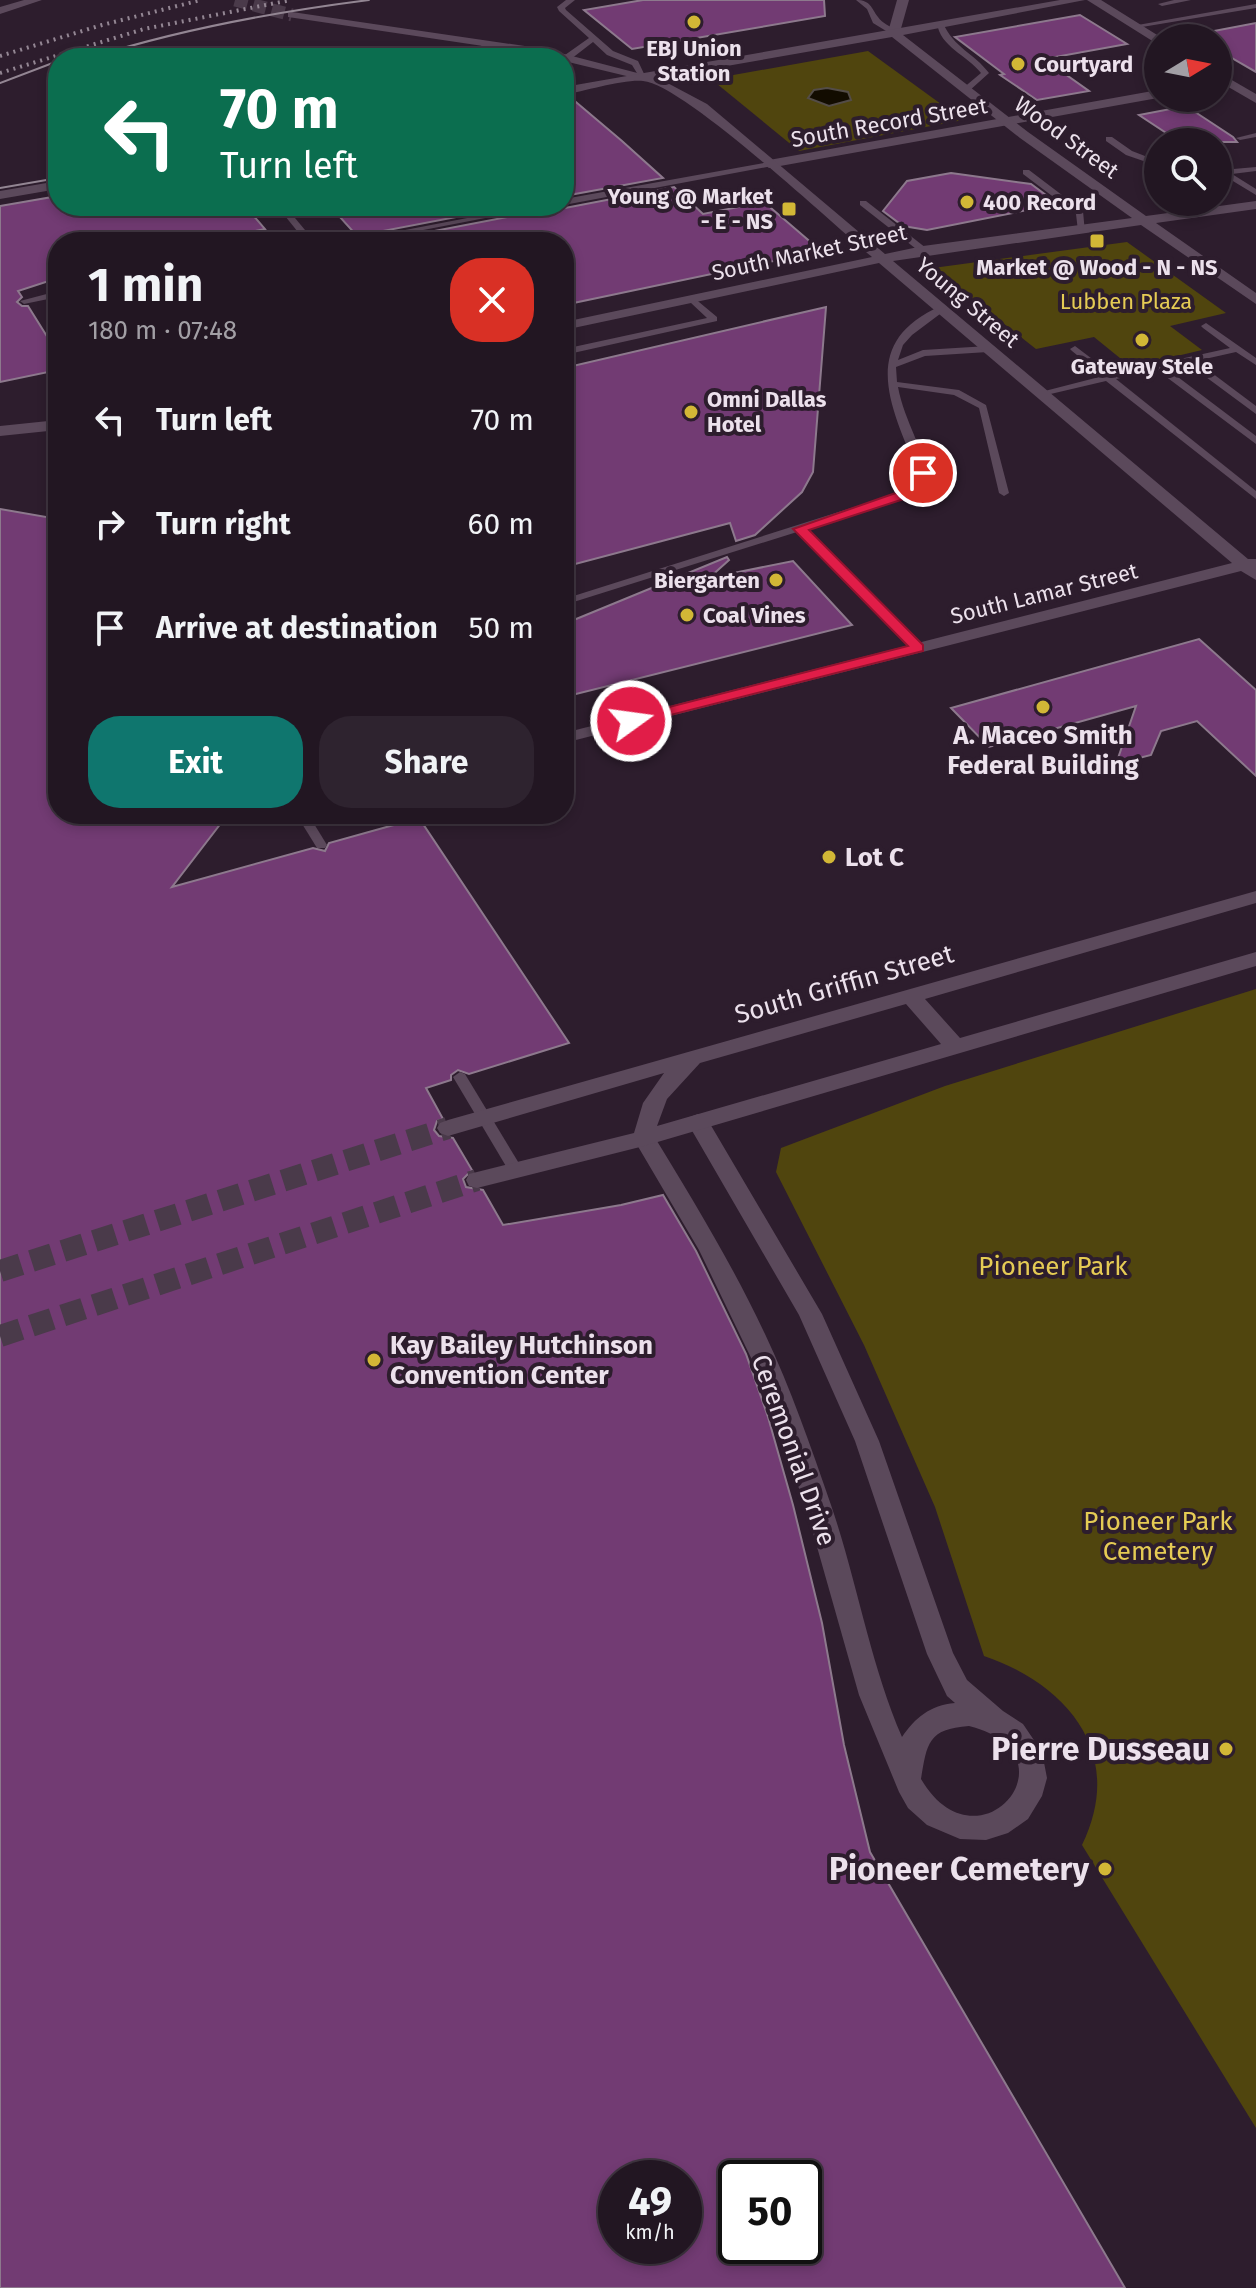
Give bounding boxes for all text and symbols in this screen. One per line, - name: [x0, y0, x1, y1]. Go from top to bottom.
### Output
- marker: EBJ Union Station: [685, 13, 703, 31]
- north arrow: [1144, 24, 1232, 112]
- map controls: [1144, 24, 1232, 216]
- place label: EBJ Union Station: [646, 35, 742, 87]
- place label: Courtyard: [1034, 51, 1133, 78]
- marker: Courtyard: [1009, 55, 1027, 73]
- text: 70 m: [220, 76, 339, 143]
- icon: left: [88, 80, 192, 184]
- street label: Wood Street: [1009, 91, 1124, 184]
- street label: South Record Street: [789, 92, 989, 153]
- button: search: [1144, 128, 1232, 216]
- text: Turn left: [220, 144, 358, 188]
- place label: Young @ Market - E - NS: [607, 183, 773, 235]
- place label: 400 Record: [983, 189, 1096, 216]
- marker: 400 Record: [958, 193, 976, 211]
- marker: Young @ Market - E - NS: [780, 200, 798, 218]
- street label: South Market Street: [709, 219, 909, 286]
- marker: Market @ Wood - N - NS: [1088, 232, 1106, 250]
- street label: Young Street: [911, 251, 1025, 353]
- place label: Market @ Wood - N - NS: [976, 254, 1218, 281]
- text: 1 min: [88, 256, 203, 314]
- button: close: [450, 258, 534, 342]
- park label: Lubben Plaza: [1060, 288, 1192, 315]
- text: 180 m · 07:48: [88, 315, 237, 346]
- marker: Gateway Stele: [1133, 331, 1151, 349]
- place label: Gateway Stele: [1071, 353, 1213, 380]
- place label: Omni Dallas Hotel: [707, 386, 827, 438]
- icon: left: [88, 398, 132, 442]
- text: Turn left: [156, 402, 272, 438]
- text: 70 m: [471, 402, 534, 438]
- marker: Omni Dallas Hotel: [682, 403, 700, 421]
- pin: [889, 439, 957, 507]
- icon: arrive: [901, 451, 945, 495]
- icon: right: [88, 502, 132, 546]
- text: Turn right: [156, 506, 291, 542]
- text: 60 m: [468, 506, 534, 542]
- street label: South Lamar Street: [948, 557, 1141, 630]
- place label: Biergarten: [654, 567, 760, 594]
- marker: Biergarten: [767, 571, 785, 589]
- place label: Coal Vines: [703, 602, 806, 629]
- icon: arrive: [88, 606, 132, 650]
- marker: Coal Vines: [678, 606, 696, 624]
- text: Arrive at destination: [156, 610, 438, 646]
- text: 50 m: [469, 610, 534, 646]
- position arrow: [589, 679, 673, 763]
- marker: A. Maceo Smith Federal Building: [1034, 698, 1052, 716]
- button: Exit: [88, 716, 303, 808]
- button: Share: [319, 716, 534, 808]
- place label: A. Maceo Smith Federal Building: [947, 720, 1139, 781]
- place label: Lot C: [845, 842, 904, 873]
- marker: Lot C: [820, 848, 838, 866]
- street label: South Griffin Street: [731, 938, 958, 1031]
- park label: Pioneer Park: [978, 1251, 1128, 1282]
- place label: Kay Bailey Hutchinson Convention Center: [390, 1330, 653, 1391]
- street label: Ceremonial Drive: [745, 1350, 842, 1550]
- marker: Kay Bailey Hutchinson Convention Center: [365, 1351, 383, 1369]
- park label: Pioneer Park Cemetery: [1083, 1506, 1233, 1567]
- place label: Pierre Dusseau: [991, 1730, 1210, 1768]
- marker: Pierre Dusseau: [1217, 1740, 1235, 1758]
- place label: Pioneer Cemetery: [829, 1850, 1089, 1888]
- marker: Pioneer Cemetery: [1096, 1860, 1114, 1878]
- speed limit sign: 50: [718, 2160, 822, 2264]
- text: 49: [628, 2178, 672, 2226]
- text: km/h: [625, 2220, 675, 2244]

